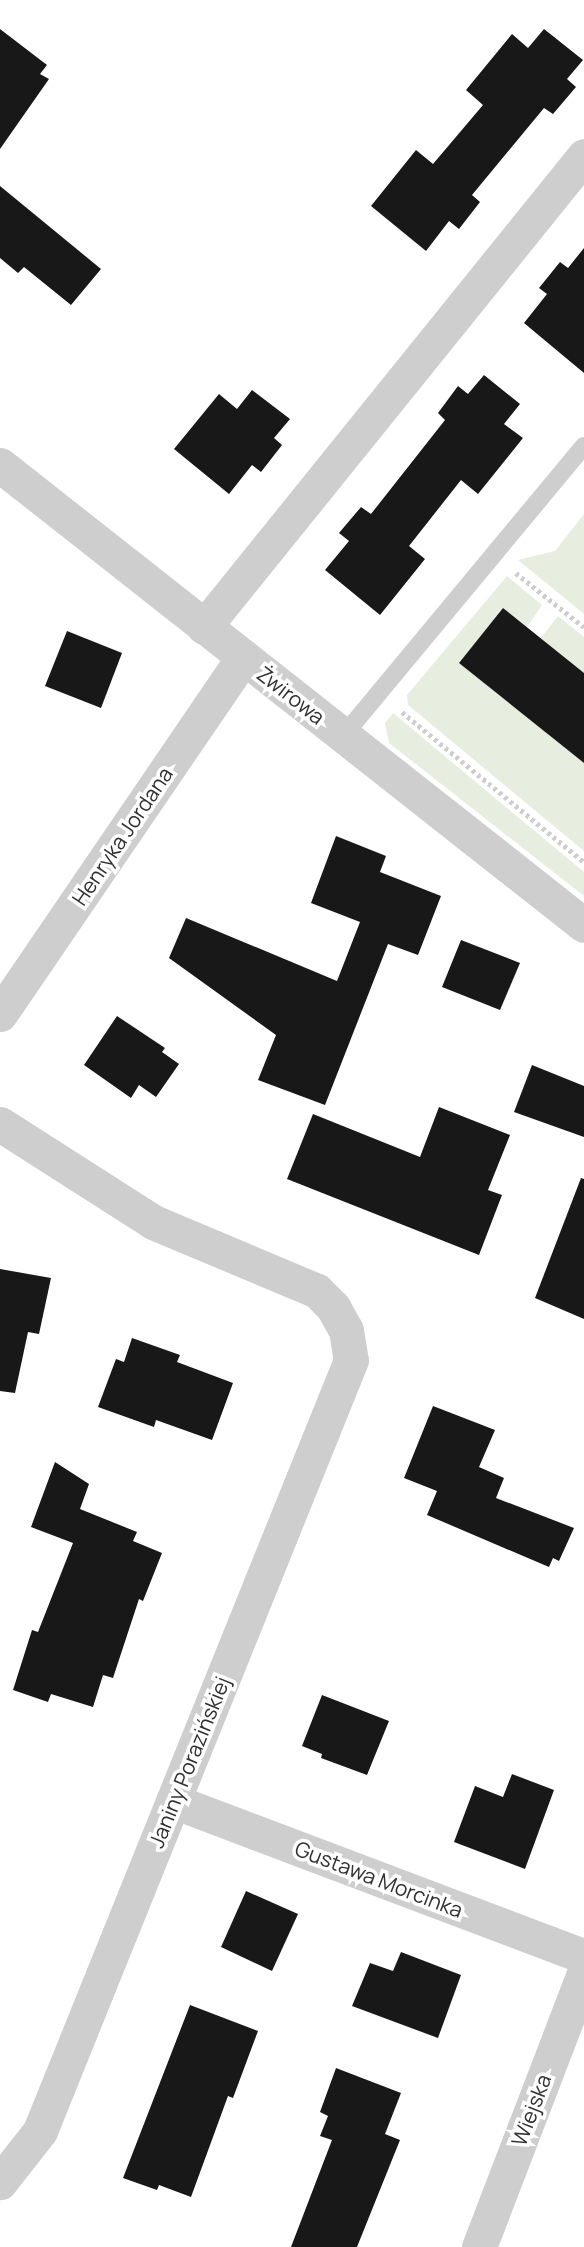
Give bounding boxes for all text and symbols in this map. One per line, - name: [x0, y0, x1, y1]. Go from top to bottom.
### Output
- street label: Żwirowa: [252, 661, 330, 729]
- street label: Henryka Jordana: [66, 762, 178, 910]
- street label: Janiny Porazińskiej: [143, 1673, 235, 1851]
- street label: Gustawa Morcinka: [292, 1835, 466, 1923]
- street label: Wiejska: [506, 2071, 556, 2149]

